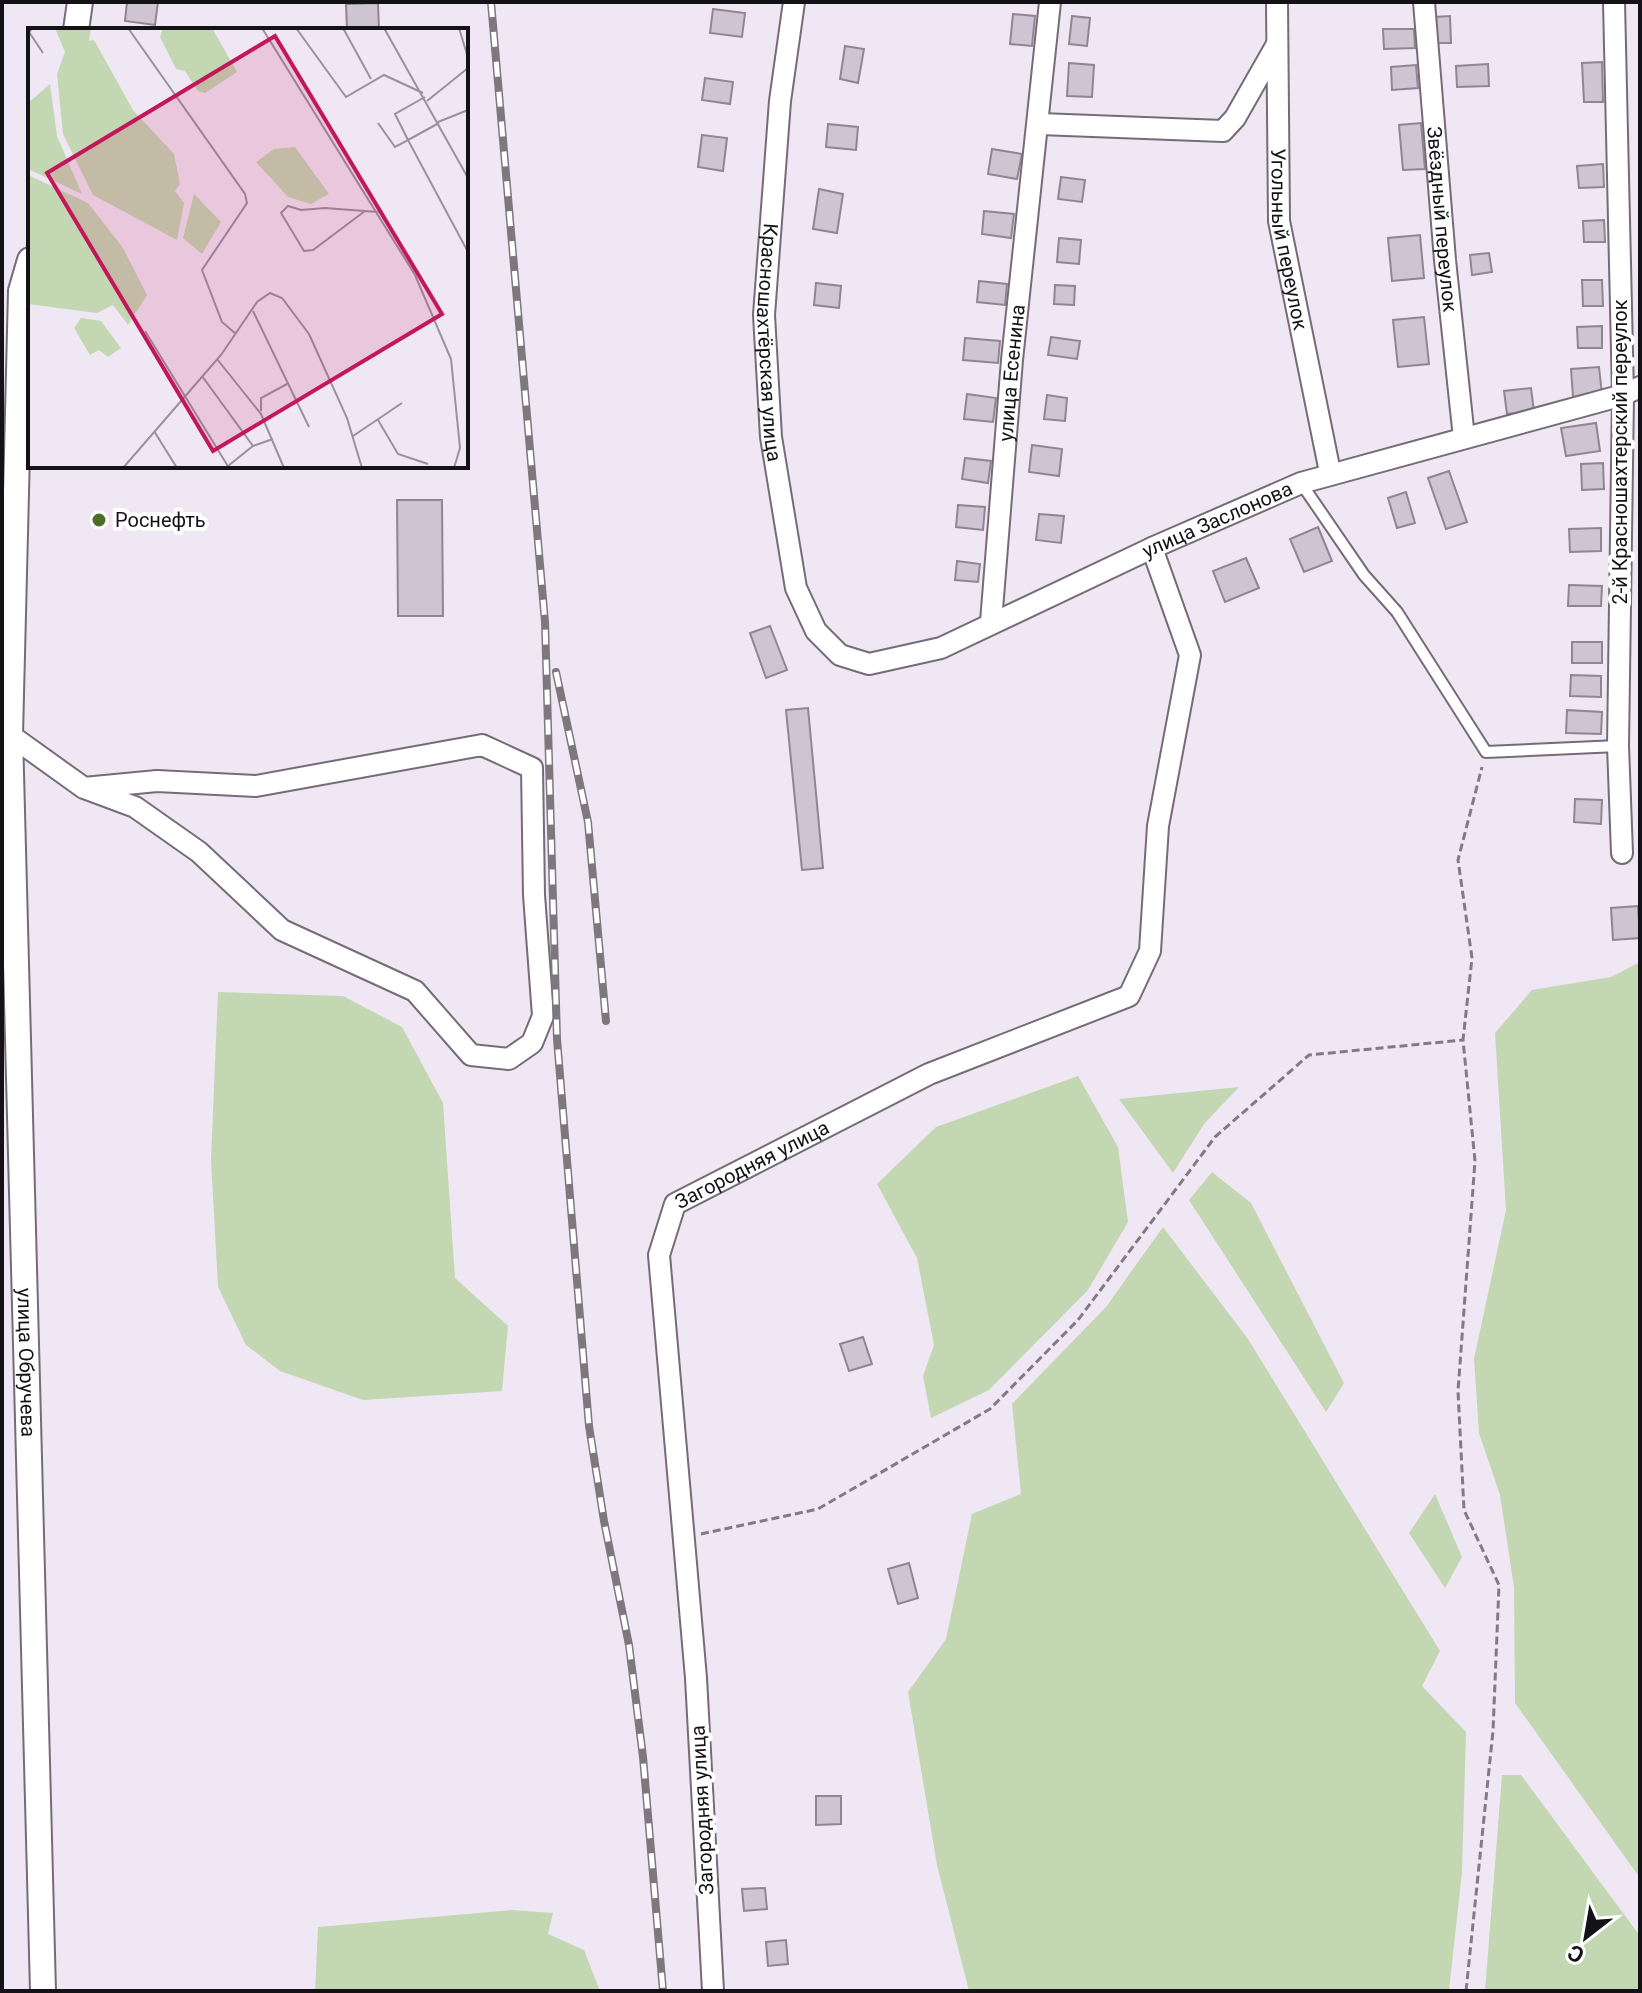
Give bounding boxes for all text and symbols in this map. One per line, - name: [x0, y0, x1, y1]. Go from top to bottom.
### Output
- inset map: [28, 28, 468, 468]
- street label: Звёздный переулок: [1422, 125, 1463, 314]
- street label: Угольный переулок: [1266, 148, 1313, 332]
- street label: Красношахтёрская улица: [752, 222, 787, 463]
- street label: 2-й Красношахтерский переулок: [1608, 299, 1632, 605]
- street label: улица Есенина: [994, 303, 1030, 442]
- street label: улица Заслонова: [1138, 476, 1296, 563]
- place label: Роснефть: [115, 508, 206, 532]
- marker: Роснефть: [90, 511, 108, 529]
- street label: Загородняя улица: [671, 1115, 833, 1214]
- street label: улица Обручева: [13, 1288, 40, 1437]
- street label: Загородняя улица: [686, 1725, 718, 1895]
- north arrow: [1546, 1897, 1626, 1977]
- text: С: [1563, 1939, 1589, 1968]

